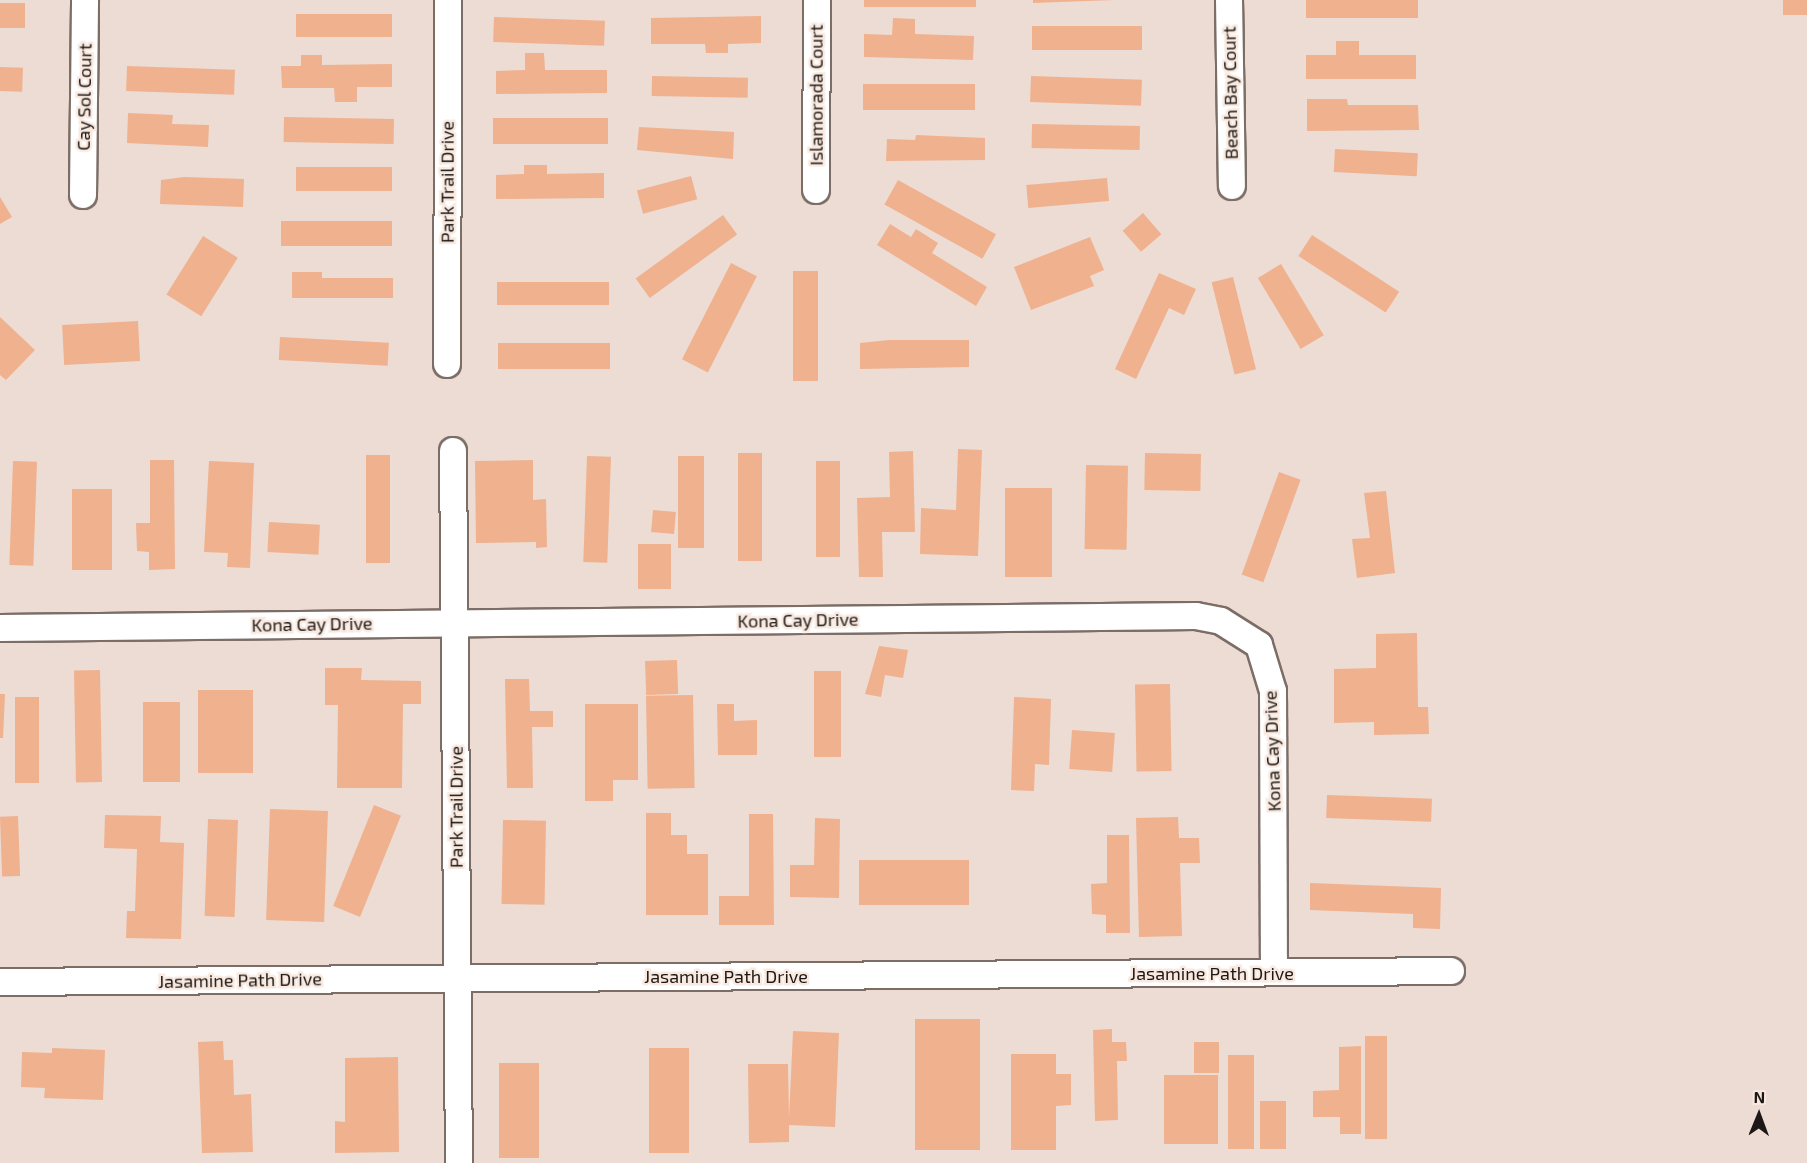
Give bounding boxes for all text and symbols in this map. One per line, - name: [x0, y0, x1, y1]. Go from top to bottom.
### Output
- street label: Islamorada Court: [805, 24, 827, 166]
- street label: Beach Bay Court: [1218, 26, 1242, 160]
- street label: Cay Sol Court: [72, 43, 96, 151]
- street label: Park Trail Drive: [436, 120, 458, 244]
- street label: Kona Cay Drive: [737, 608, 859, 632]
- street label: Kona Cay Drive: [251, 612, 373, 636]
- street label: Kona Cay Drive: [1259, 690, 1285, 812]
- street label: Park Trail Drive: [445, 745, 467, 869]
- street label: Jasamine Path Drive: [1130, 962, 1294, 984]
- street label: Jasamine Path Drive: [644, 965, 808, 987]
- street label: Jasamine Path Drive: [158, 968, 322, 992]
- north arrow: [1729, 1085, 1789, 1145]
- text: N: [1753, 1087, 1765, 1106]

